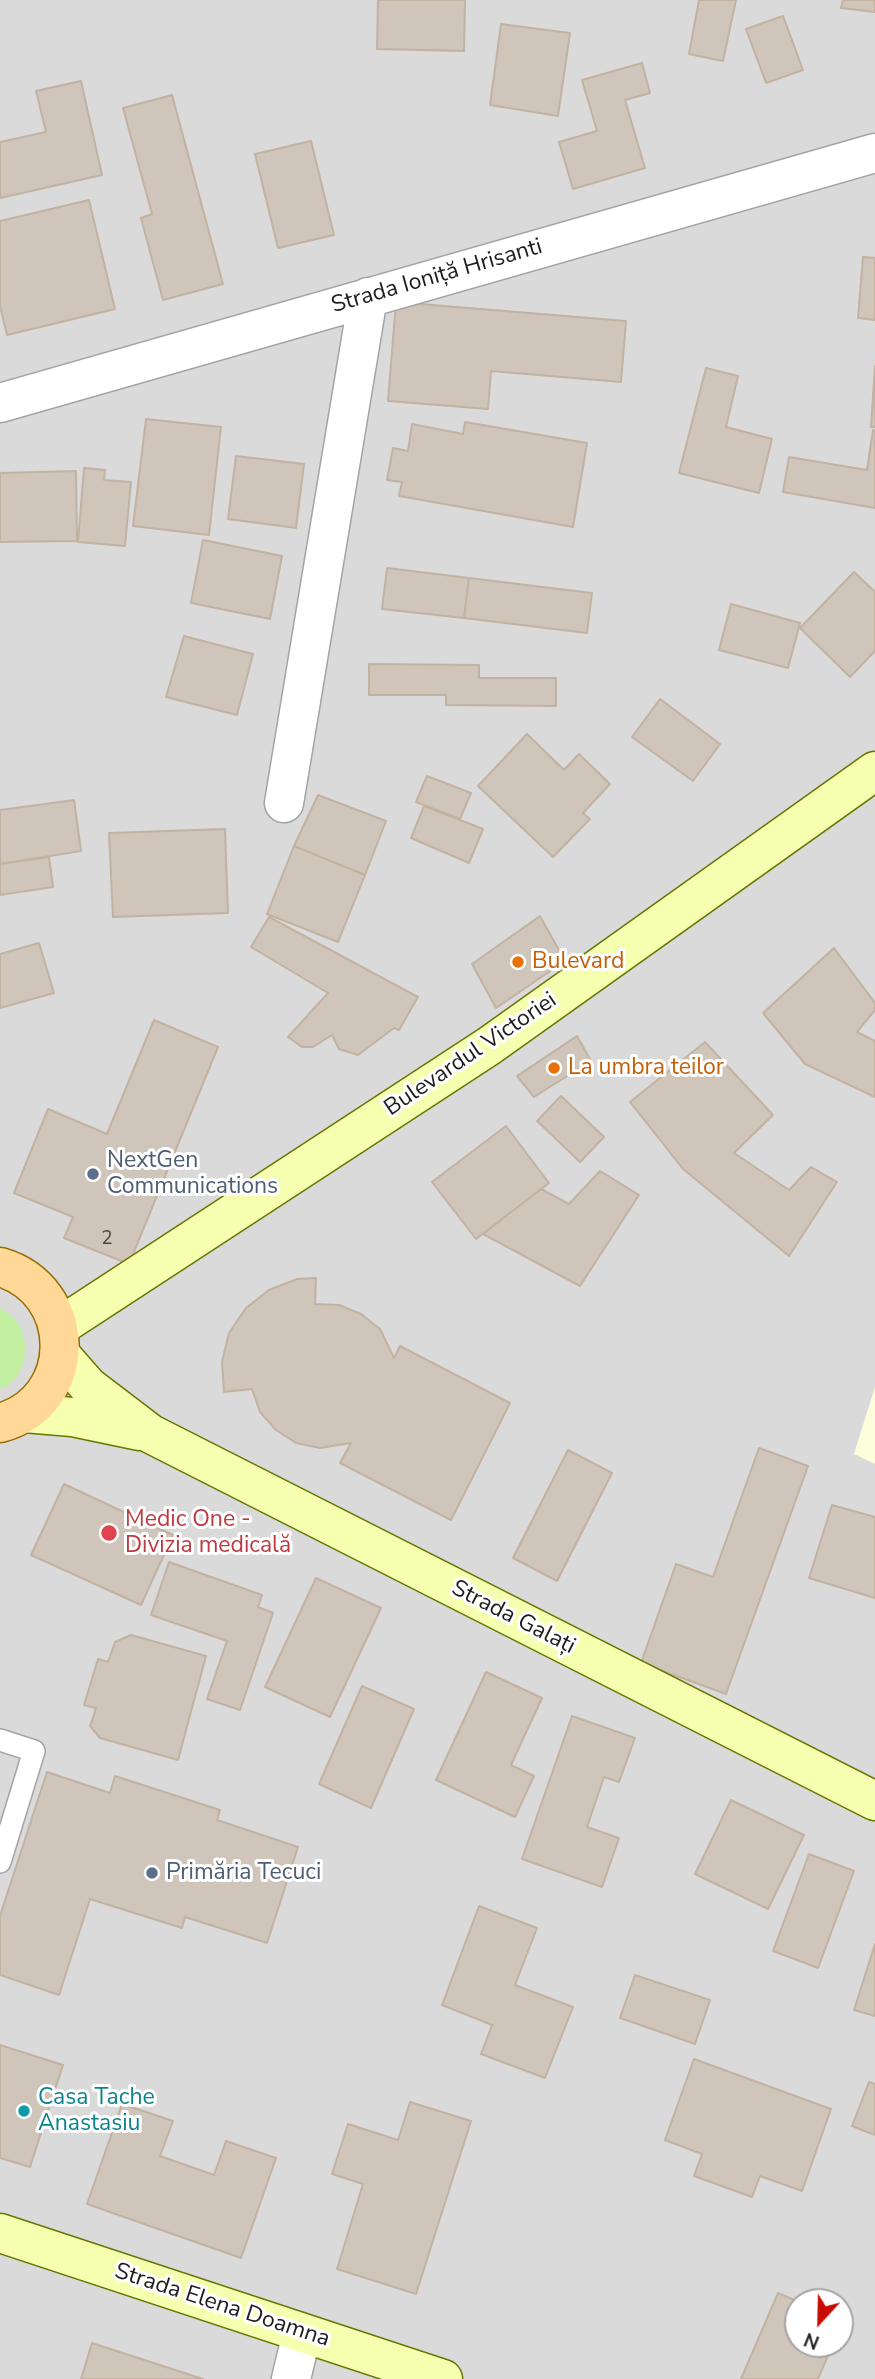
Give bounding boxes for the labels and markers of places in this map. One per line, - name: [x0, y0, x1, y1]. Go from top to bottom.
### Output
- place label: Bulevard: [532, 948, 625, 976]
- marker: Bulevard: [510, 954, 526, 970]
- place label: La umbra teilor: [568, 1054, 724, 1082]
- marker: La umbra teilor: [546, 1060, 562, 1076]
- place label: NextGen Communications: [107, 1147, 278, 1201]
- marker: NextGen Communications: [85, 1166, 101, 1182]
- place label: Medic One - Divizia medicală: [125, 1506, 291, 1560]
- marker: Medic One - Divizia medicală: [99, 1523, 119, 1543]
- place label: Primăria Tecuci: [166, 1859, 321, 1887]
- marker: Primăria Tecuci: [144, 1865, 160, 1881]
- place label: Casa Tache Anastasiu: [38, 2084, 155, 2138]
- marker: Casa Tache Anastasiu: [16, 2103, 32, 2119]

